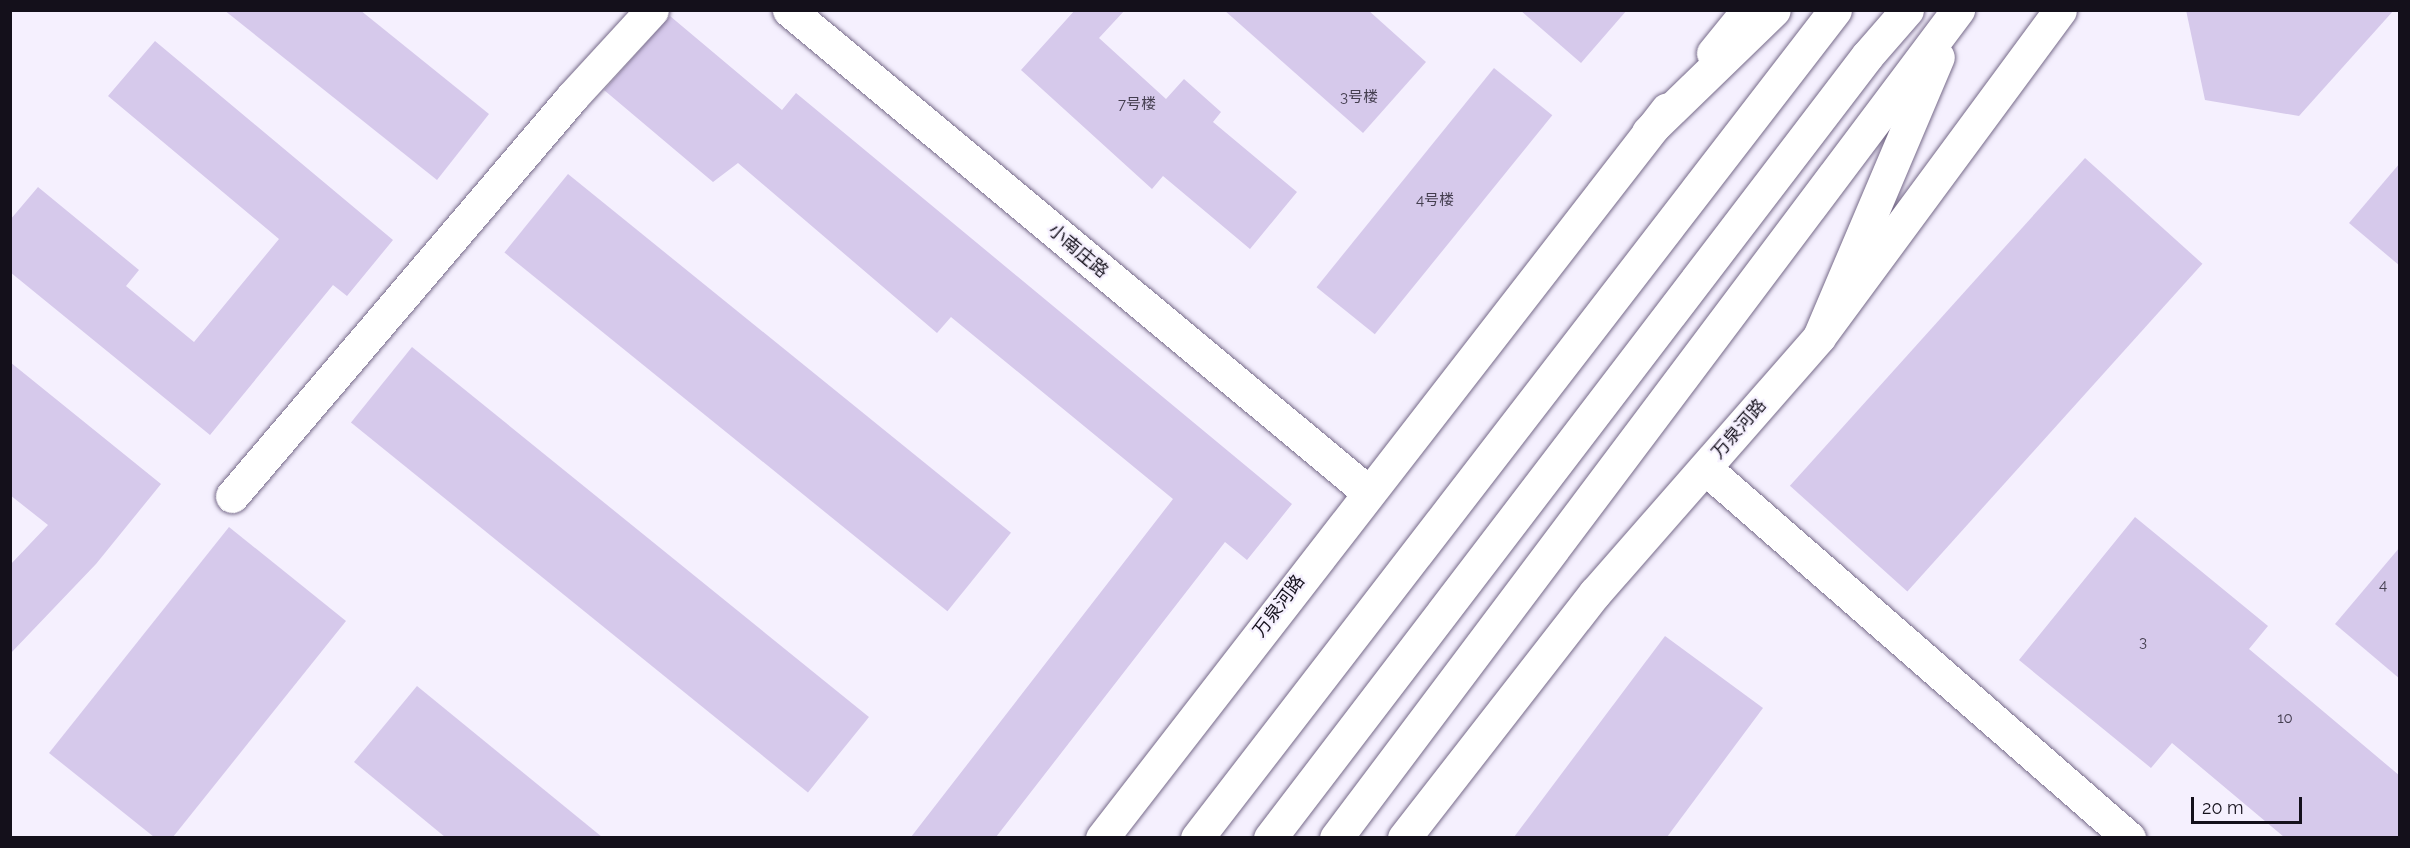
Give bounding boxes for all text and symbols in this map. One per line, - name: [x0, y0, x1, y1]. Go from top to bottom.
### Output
- house number: 3号楼: [1340, 89, 1378, 107]
- house number: 7号楼: [1118, 96, 1156, 114]
- house number: 4号楼: [1416, 192, 1454, 210]
- street label: 小南庄路: [1043, 220, 1113, 282]
- street label: 万泉河路: [1707, 395, 1771, 463]
- street label: 万泉河路: [1249, 571, 1309, 641]
- house number: 4: [2379, 577, 2387, 595]
- house number: 3: [2139, 634, 2147, 652]
- house number: 10: [2277, 710, 2293, 728]
- scale bar: [2194, 785, 2305, 823]
- text: 20 m: [2202, 797, 2244, 818]

